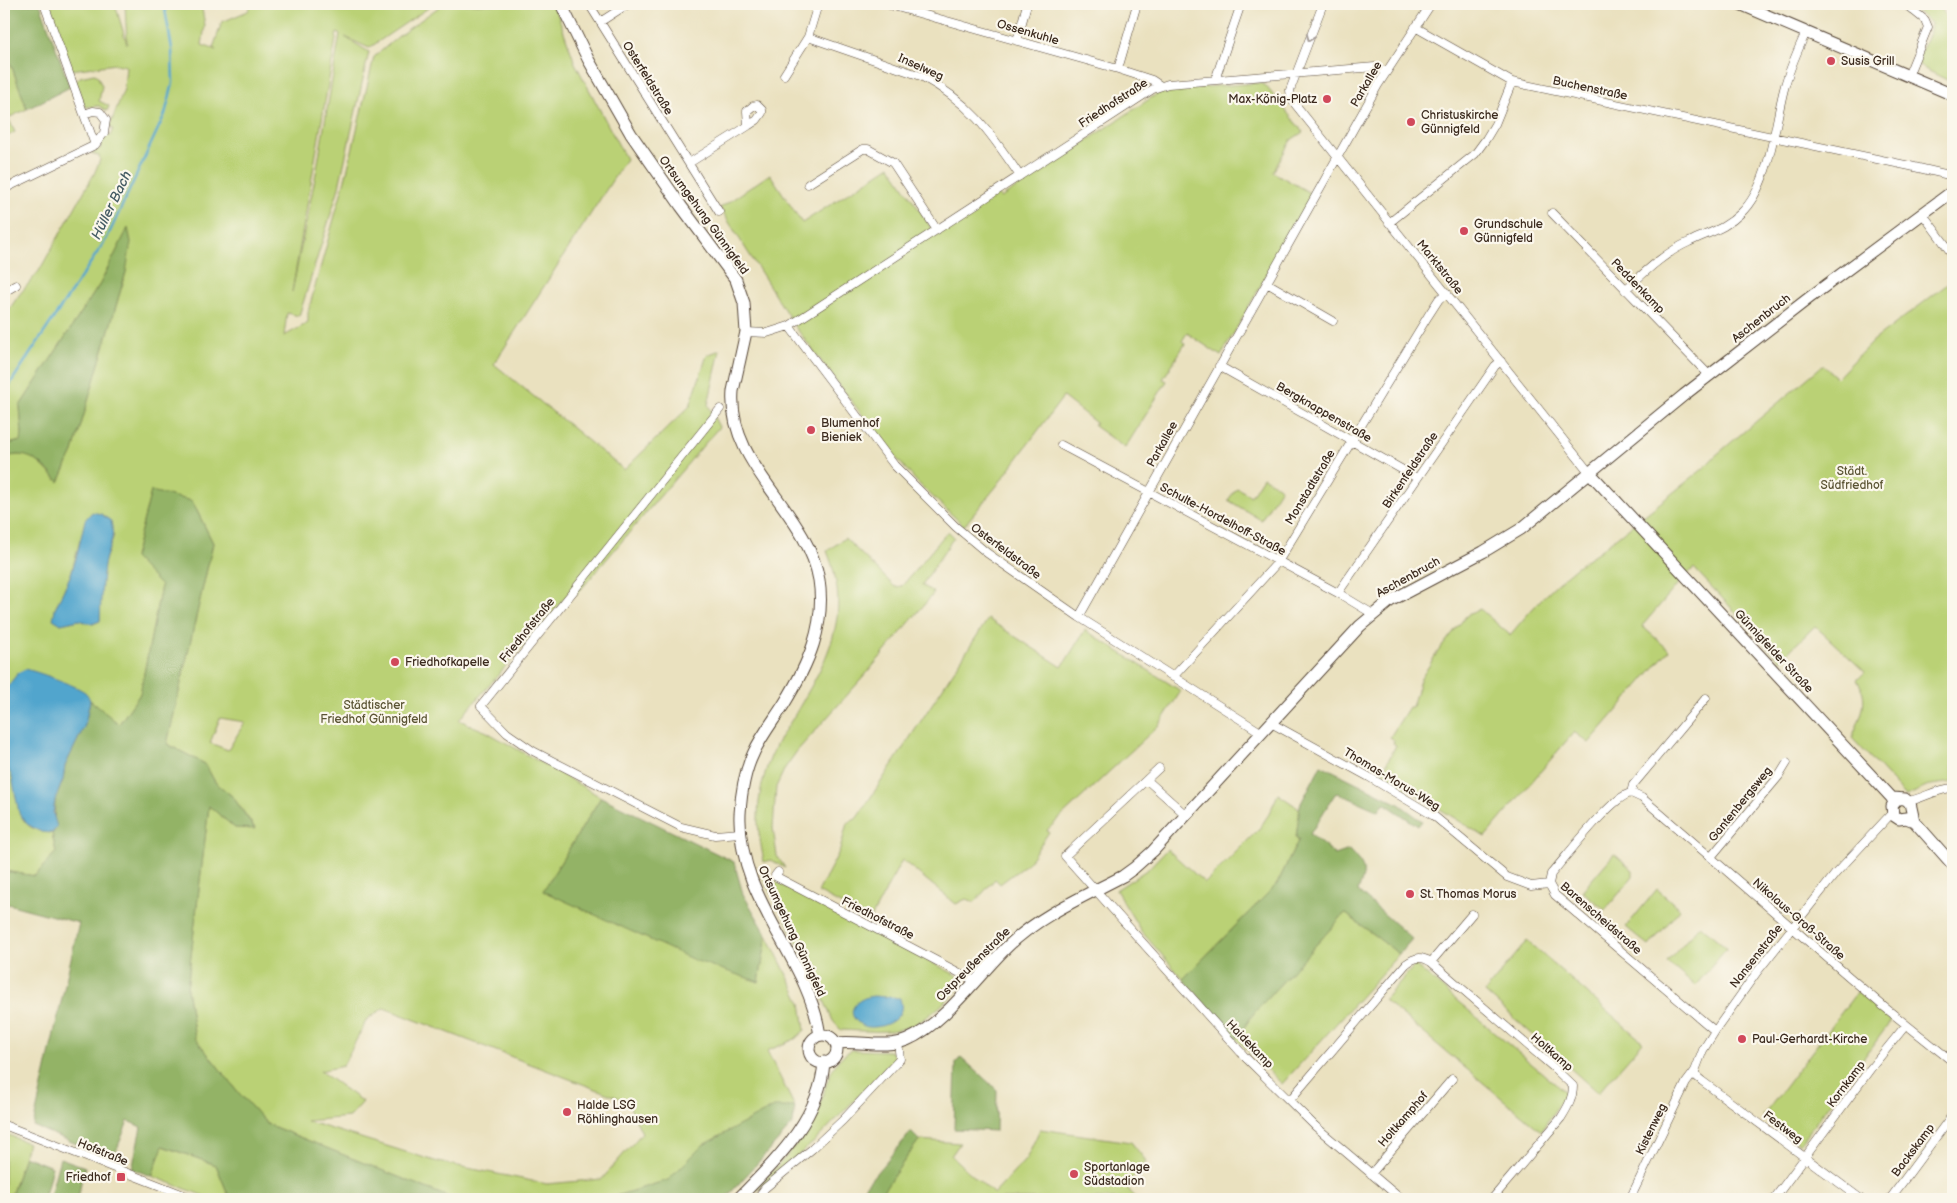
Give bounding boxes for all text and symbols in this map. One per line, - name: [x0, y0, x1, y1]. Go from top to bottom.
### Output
- street label: Ossenkuhle: [995, 16, 1061, 48]
- one-way arrow: [1306, 33, 1316, 42]
- street label: Osterfeldstraße: [619, 39, 676, 118]
- street label: Inselweg: [896, 51, 946, 84]
- place label: Susis Grill: [1841, 54, 1894, 69]
- marker: Susis Grill: [1825, 55, 1837, 67]
- street label: Parkallee: [1347, 59, 1385, 110]
- street label: Buchenstraße: [1551, 73, 1629, 104]
- street label: Friedhofstraße: [1076, 76, 1151, 131]
- place label: Max-König-Platz: [1228, 92, 1317, 107]
- marker: Max-König-Platz: [1321, 93, 1333, 105]
- place label: Christuskirche Günnigfeld: [1421, 108, 1498, 137]
- marker: Christuskirche Günnigfeld: [1405, 116, 1417, 128]
- street label: Ortsumgehung Günnigfeld: [656, 153, 752, 278]
- water label: Hüller Bach: [88, 168, 135, 242]
- place label: Grundschule Günnigfeld: [1474, 217, 1543, 246]
- marker: Grundschule Günnigfeld: [1458, 225, 1470, 237]
- street label: Marktstraße: [1413, 237, 1466, 298]
- street label: Peddenkamp: [1608, 256, 1668, 317]
- street label: Aschenbruch: [1729, 291, 1794, 346]
- street label: Bergknappenstraße: [1273, 379, 1374, 446]
- place label: Blumenhof Bieniek: [821, 416, 880, 445]
- street label: Parkallee: [1144, 419, 1181, 470]
- marker: Blumenhof Bieniek: [805, 424, 817, 436]
- street label: Birkenfeldstraße: [1379, 429, 1442, 511]
- street label: Monstadtstraße: [1282, 447, 1339, 527]
- park label: Städt. Südfriedhof: [1821, 464, 1884, 493]
- street label: Schulte-Hordelhoff-Straße: [1157, 480, 1288, 559]
- street label: Osterfeldstraße: [968, 520, 1044, 583]
- street label: Aschenbruch: [1374, 554, 1443, 601]
- street label: Friedhofstraße: [497, 595, 558, 666]
- street label: Günnigfelder Straße: [1731, 606, 1816, 696]
- place label: Friedhofkapelle: [405, 655, 489, 670]
- marker: Friedhofkapelle: [389, 656, 401, 668]
- park label: Städtischer Friedhof Günnigfeld: [320, 698, 428, 727]
- street label: Thomas-Morus-Weg: [1341, 745, 1443, 814]
- street label: Gantenbergsweg: [1705, 764, 1775, 845]
- street label: Ortsumgehung Günnigfeld: [755, 863, 829, 999]
- street label: Nikolaus-Groß-Straße: [1749, 875, 1848, 964]
- street label: Barenscheidstraße: [1557, 879, 1644, 958]
- place label: St. Thomas Morus: [1420, 887, 1517, 902]
- marker: St. Thomas Morus: [1404, 888, 1416, 900]
- street label: Friedhofstraße: [839, 894, 917, 943]
- street label: Nansenstraße: [1727, 921, 1786, 991]
- street label: Ostpreußenstraße: [933, 924, 1013, 1004]
- street label: Haidekamp: [1223, 1017, 1276, 1072]
- street label: Holtkamp: [1527, 1030, 1576, 1075]
- place label: Paul-Gerhardt-Kirche: [1752, 1032, 1867, 1047]
- marker: Paul-Gerhardt-Kirche: [1736, 1033, 1748, 1045]
- street label: Kornkamp: [1824, 1058, 1869, 1111]
- street label: Holtkamphof: [1375, 1088, 1432, 1150]
- place label: Halde LSG Röhlinghausen: [577, 1098, 658, 1127]
- street label: Kistenweg: [1633, 1101, 1670, 1157]
- marker: Halde LSG Röhlinghausen: [561, 1106, 573, 1118]
- street label: Festweg: [1760, 1108, 1805, 1147]
- street label: Backskamp: [1889, 1121, 1938, 1180]
- street label: Hofstraße: [75, 1136, 130, 1169]
- place label: Sportanlage Südstadion: [1084, 1160, 1150, 1189]
- marker: Sportanlage Südstadion: [1068, 1168, 1080, 1180]
- place label: Friedhof: [66, 1170, 111, 1185]
- marker: Friedhof: [115, 1171, 127, 1183]

